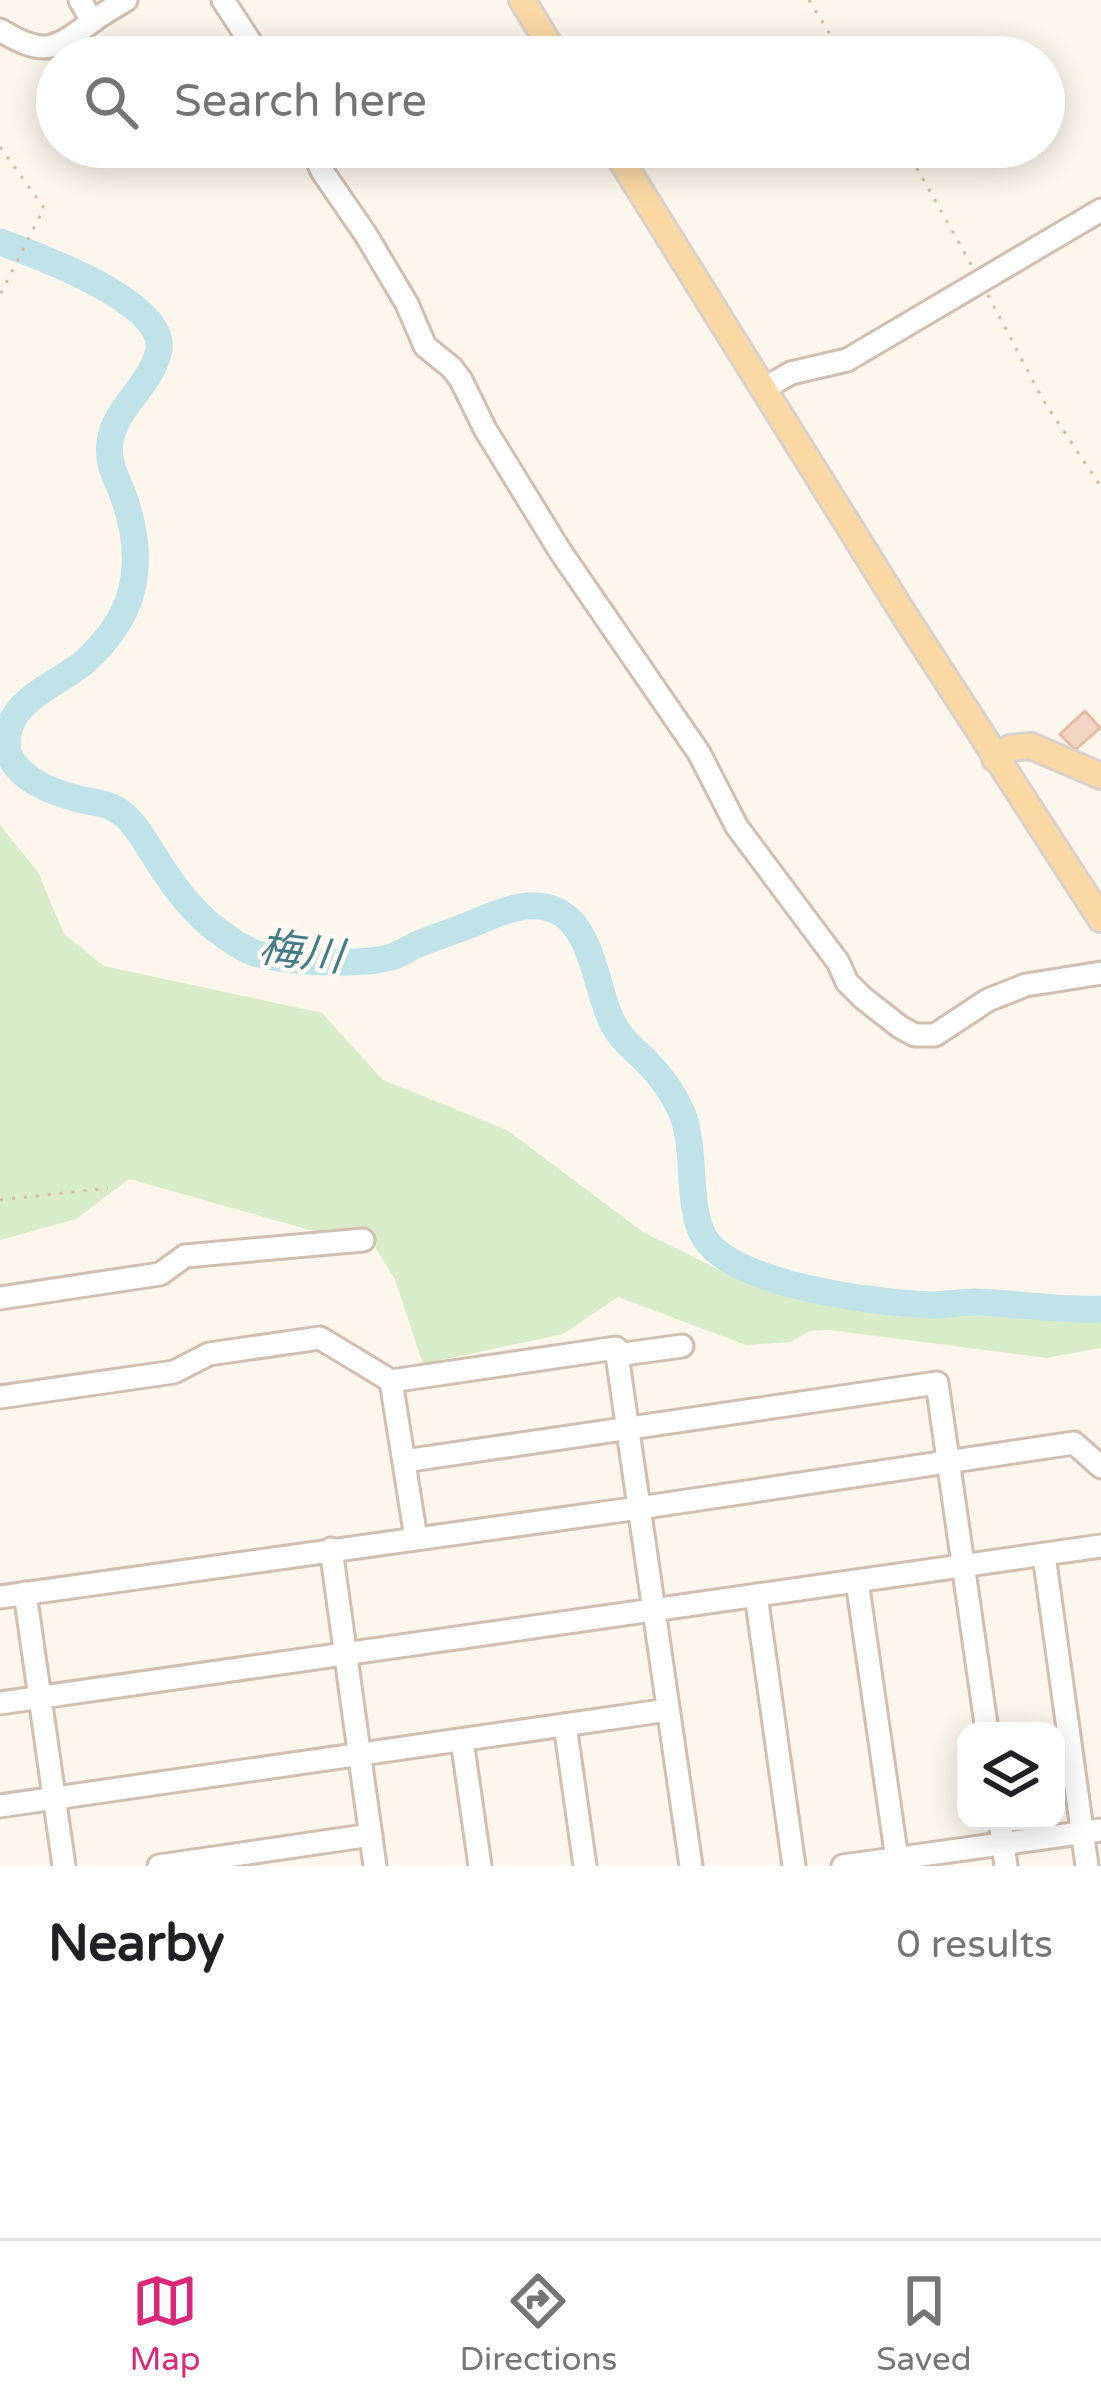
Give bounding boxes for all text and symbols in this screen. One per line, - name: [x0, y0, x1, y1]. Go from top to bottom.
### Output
- search box: [36, 36, 1065, 168]
- icon: search: [78, 69, 144, 135]
- text: Search here: [174, 75, 427, 129]
- water label: 梅川: [256, 922, 350, 983]
- map controls: [957, 1722, 1065, 1830]
- button: layers: [957, 1722, 1065, 1830]
- text: Nearby: [48, 1913, 225, 1975]
- text: 0 results: [896, 1921, 1053, 1968]
- tab: Map: [129, 2268, 201, 2379]
- tab: Directions: [459, 2268, 617, 2379]
- tab: Saved: [876, 2268, 972, 2379]

